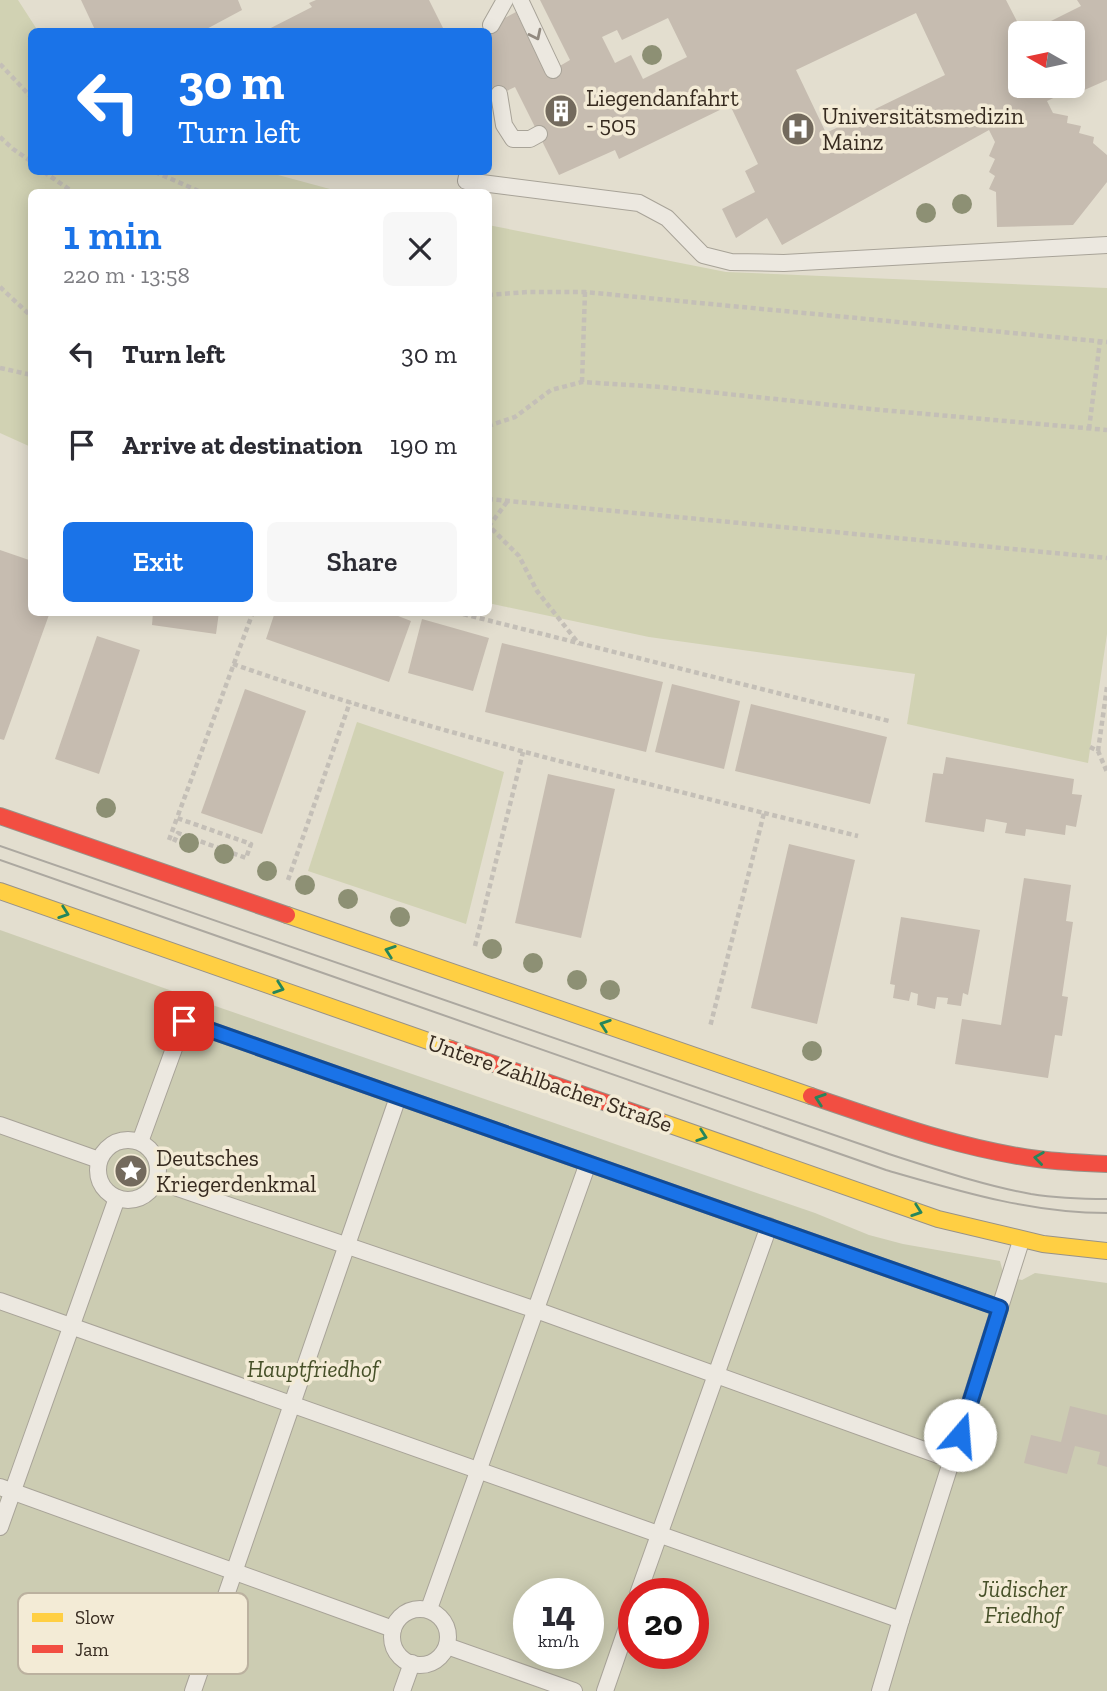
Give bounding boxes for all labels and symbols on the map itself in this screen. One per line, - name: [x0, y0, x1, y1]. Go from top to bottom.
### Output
- north arrow: [1008, 21, 1085, 98]
- one-way arrow: [527, 28, 541, 40]
- place label: Liegendanfahrt - 505: [586, 84, 739, 138]
- building icon: Liegendanfahrt - 505: [542, 92, 580, 130]
- place label: Universitätsmedizin Mainz: [822, 102, 1024, 156]
- hospital icon: Universitätsmedizin Mainz: [779, 110, 817, 148]
- one-way arrow: [58, 905, 70, 919]
- one-way arrow: [384, 945, 396, 959]
- one-way arrow: [273, 980, 285, 994]
- pin: [154, 991, 214, 1051]
- one-way arrow: [599, 1019, 611, 1033]
- street label: Untere Zahlbacher Straße: [424, 1028, 676, 1138]
- one-way arrow: [814, 1093, 827, 1107]
- one-way arrow: [696, 1128, 708, 1142]
- place label: Deutsches Kriegerdenkmal: [156, 1144, 316, 1198]
- one-way arrow: [1033, 1151, 1045, 1166]
- place icon: Deutsches Kriegerdenkmal: [112, 1152, 150, 1190]
- one-way arrow: [910, 1203, 923, 1217]
- park label: Hauptfriedhof: [247, 1355, 382, 1383]
- position arrow: [923, 1398, 997, 1472]
- park label: Jüdischer Friedhof: [978, 1575, 1067, 1629]
- speed limit sign: 20: [618, 1578, 709, 1669]
- legend: [18, 1593, 248, 1674]
- text: Slow: [75, 1606, 115, 1629]
- text: Jam: [75, 1638, 109, 1661]

